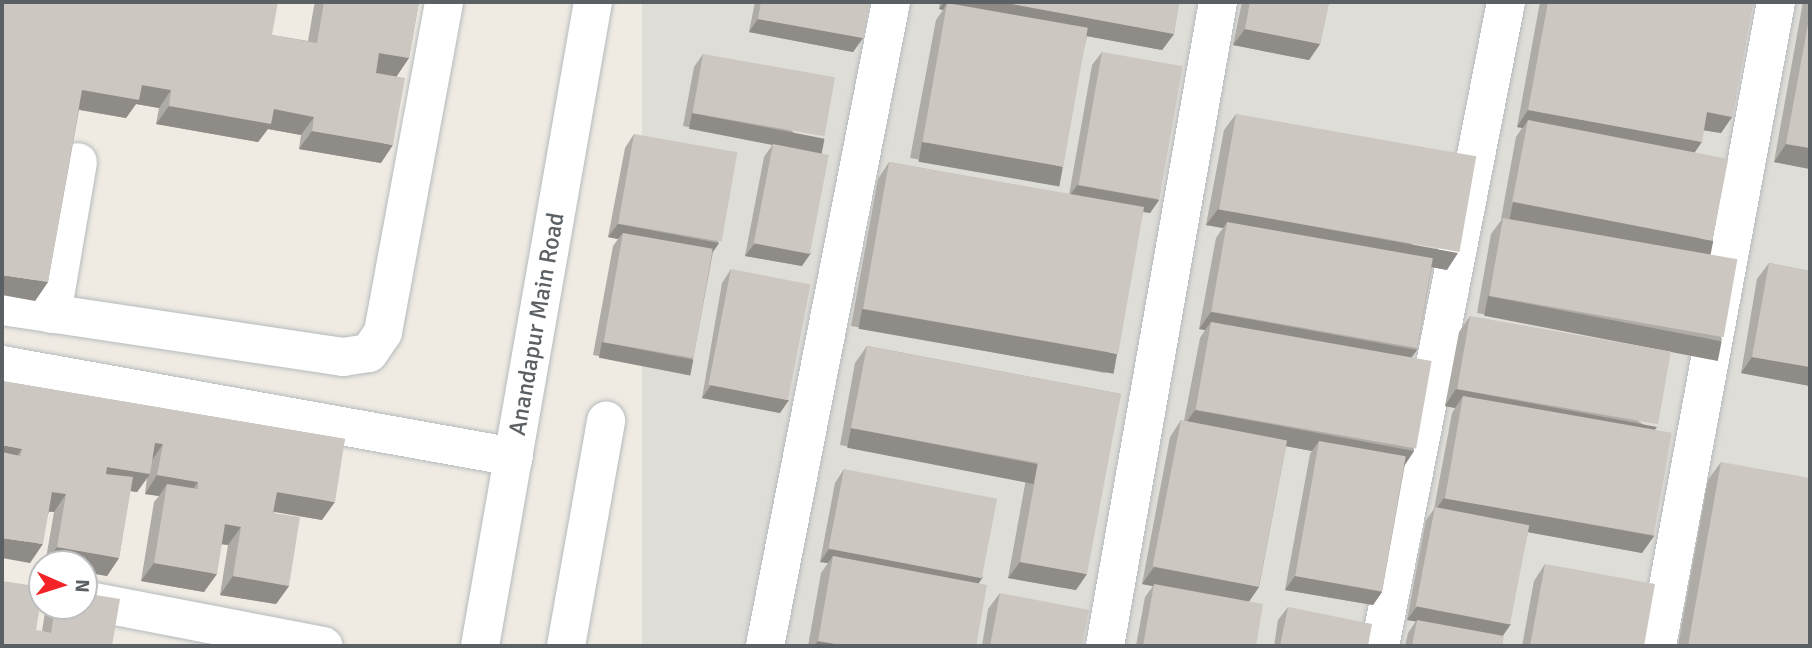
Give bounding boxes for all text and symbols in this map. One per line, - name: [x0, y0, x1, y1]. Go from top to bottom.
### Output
- street label: Anandapur Main Road: [503, 210, 571, 438]
- north arrow: [28, 550, 98, 620]
- text: N: [70, 579, 94, 593]

